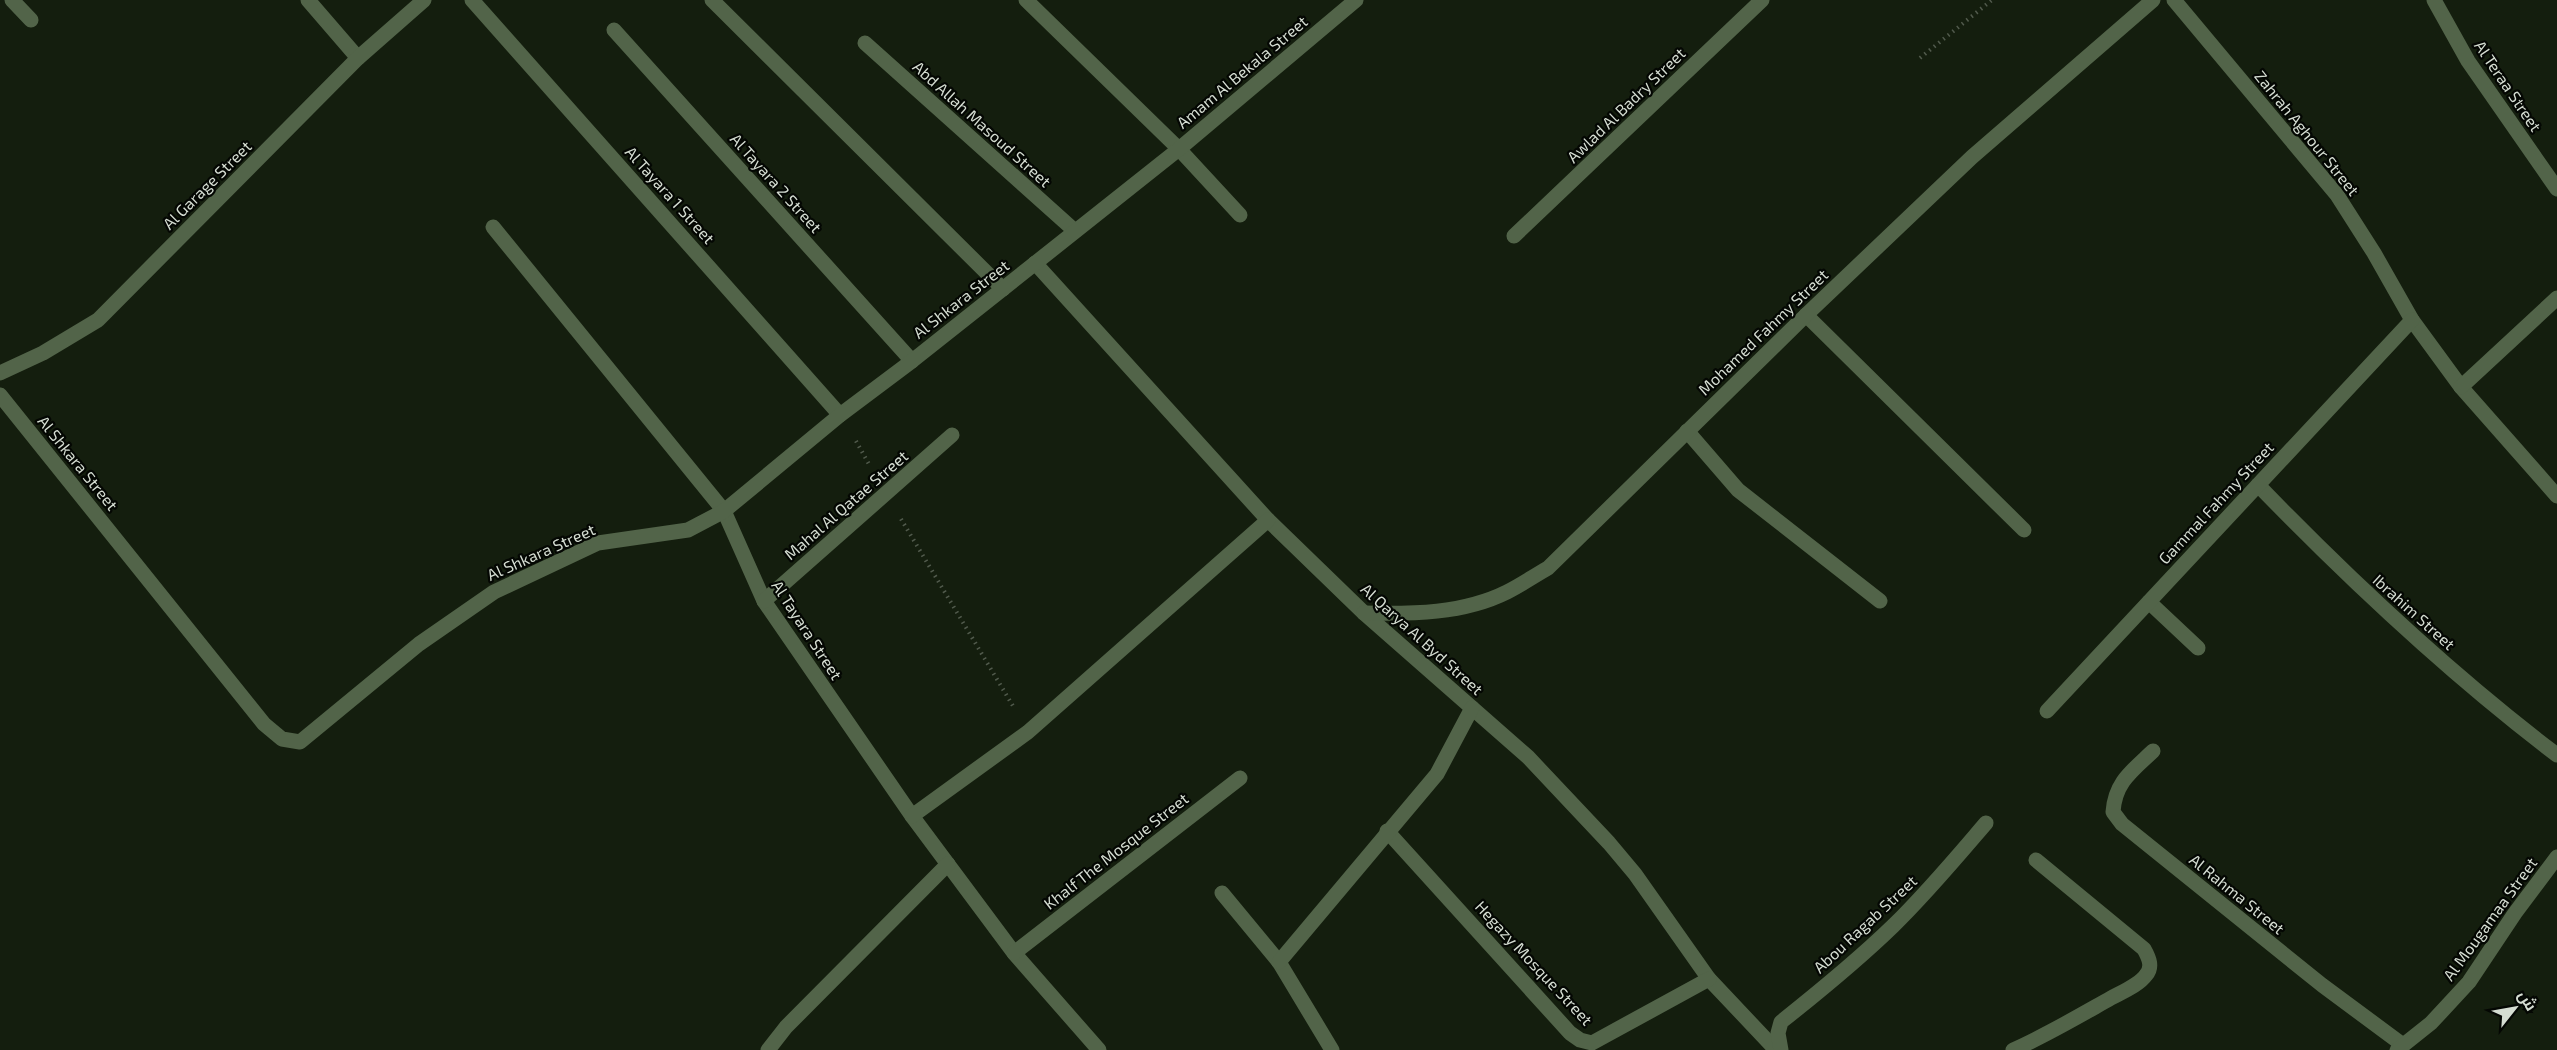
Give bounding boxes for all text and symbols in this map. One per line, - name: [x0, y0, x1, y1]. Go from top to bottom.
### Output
- street label: Amam Al Bekala Street: [1172, 11, 1311, 132]
- street label: Al Teraa Street: [2471, 37, 2546, 135]
- street label: Awlad Al Badry Street: [1563, 43, 1689, 166]
- street label: Abd Allah Masoud Street: [910, 57, 1055, 191]
- street label: Zahrah Aghour Street: [2251, 66, 2364, 199]
- street label: Al Tayara 2 Street: [727, 129, 826, 236]
- street label: Al Garage Street: [158, 136, 255, 233]
- street label: Al Tayara 1 Street: [622, 142, 719, 247]
- street label: Al Shkara Street: [909, 255, 1012, 342]
- street label: Mohamed Fahmy Street: [1694, 265, 1831, 399]
- street label: Al Shkara Street: [34, 412, 122, 514]
- street label: Gammal Fahmy Street: [2154, 438, 2277, 568]
- street label: Mahal Al Qatae Street: [780, 446, 912, 564]
- street label: Al Shkara Street: [484, 519, 598, 584]
- street label: Ibrahim Street: [2369, 570, 2459, 653]
- street label: Al Tayara Street: [768, 577, 847, 683]
- street label: Al Qarya Al Byd Street: [1357, 579, 1487, 699]
- street label: Khalf The Mosque Street: [1040, 788, 1192, 913]
- street label: Al Rahma Street: [2186, 850, 2289, 938]
- street label: Al Mougamaa Street: [2439, 854, 2541, 984]
- street label: Abou Ragab Street: [1809, 871, 1920, 976]
- street label: Hegazy Mosque Street: [1472, 897, 1597, 1029]
- north arrow: [2485, 978, 2545, 1038]
- text: ش: [2514, 986, 2542, 1014]

